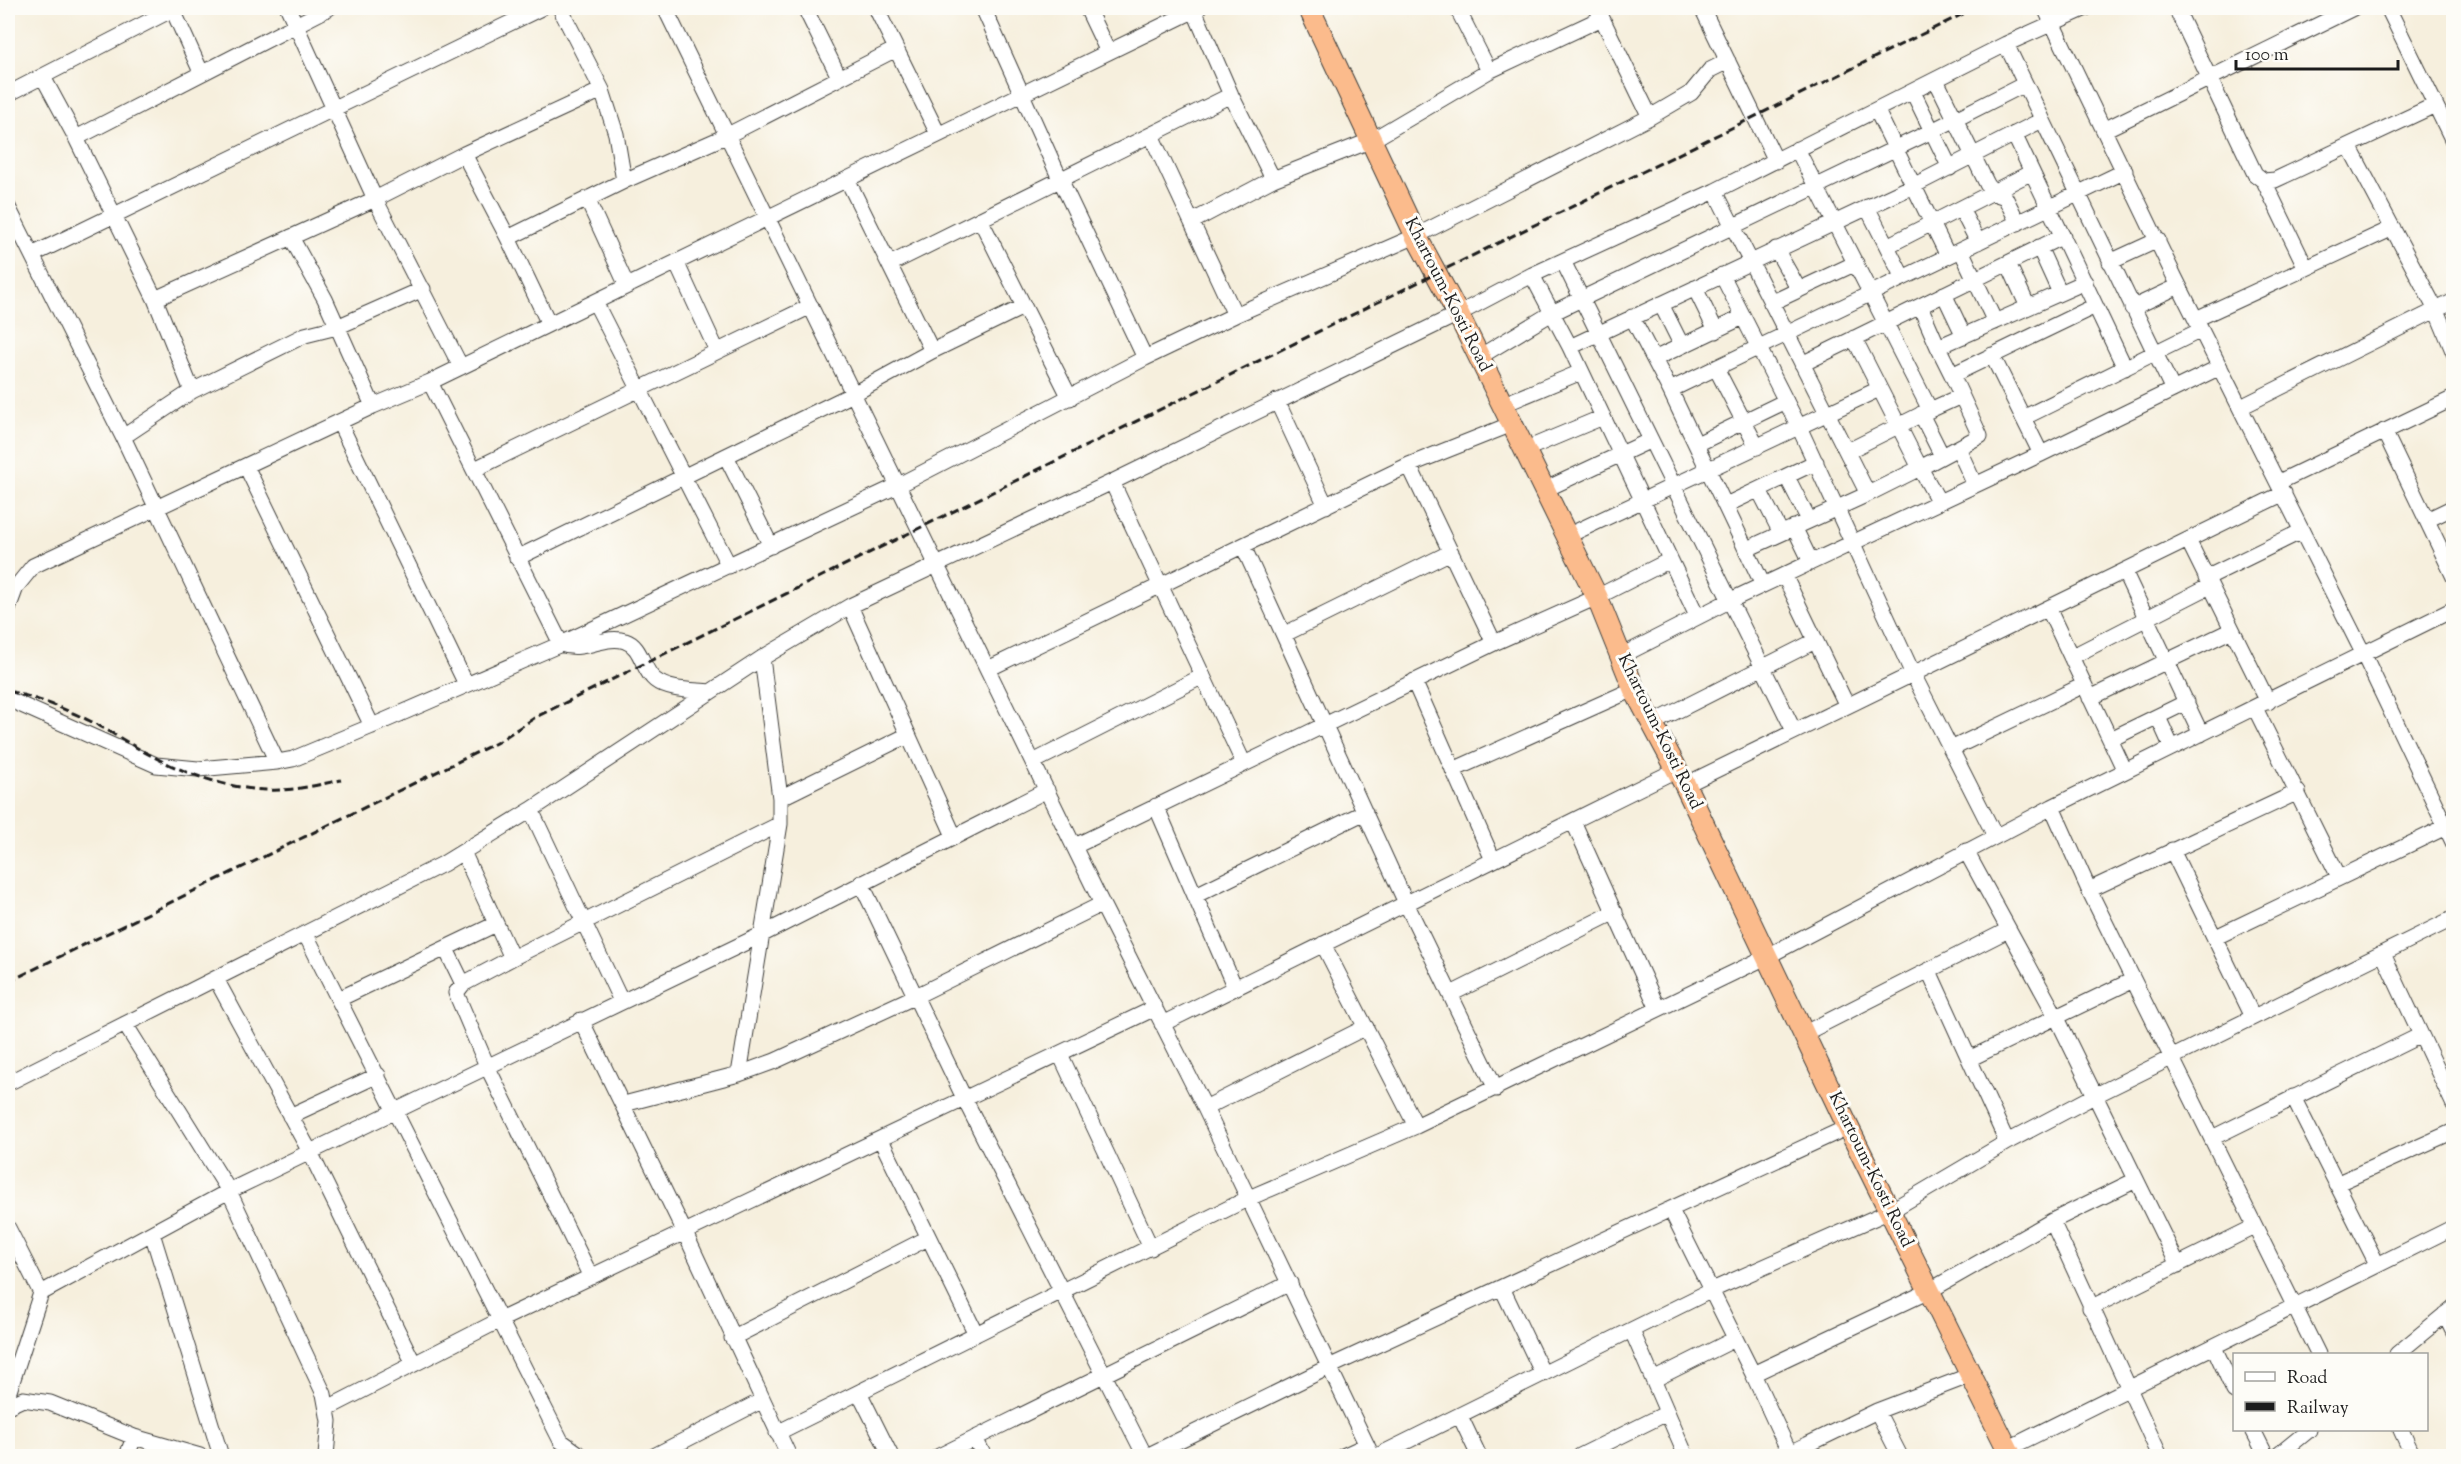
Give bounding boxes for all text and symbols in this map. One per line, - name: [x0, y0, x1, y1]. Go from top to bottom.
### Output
- scale bar: [2236, 33, 2398, 71]
- text: 100 m: [2245, 43, 2289, 69]
- street label: Khartoum-Kosti Road: [1397, 213, 1497, 377]
- street label: Khartoum-Kosti Road: [1610, 650, 1708, 814]
- street label: Khartoum-Kosti Road: [1821, 1088, 1919, 1252]
- legend: [2233, 1353, 2428, 1431]
- text: Road: [2287, 1366, 2327, 1392]
- text: Railway: [2287, 1396, 2349, 1422]

